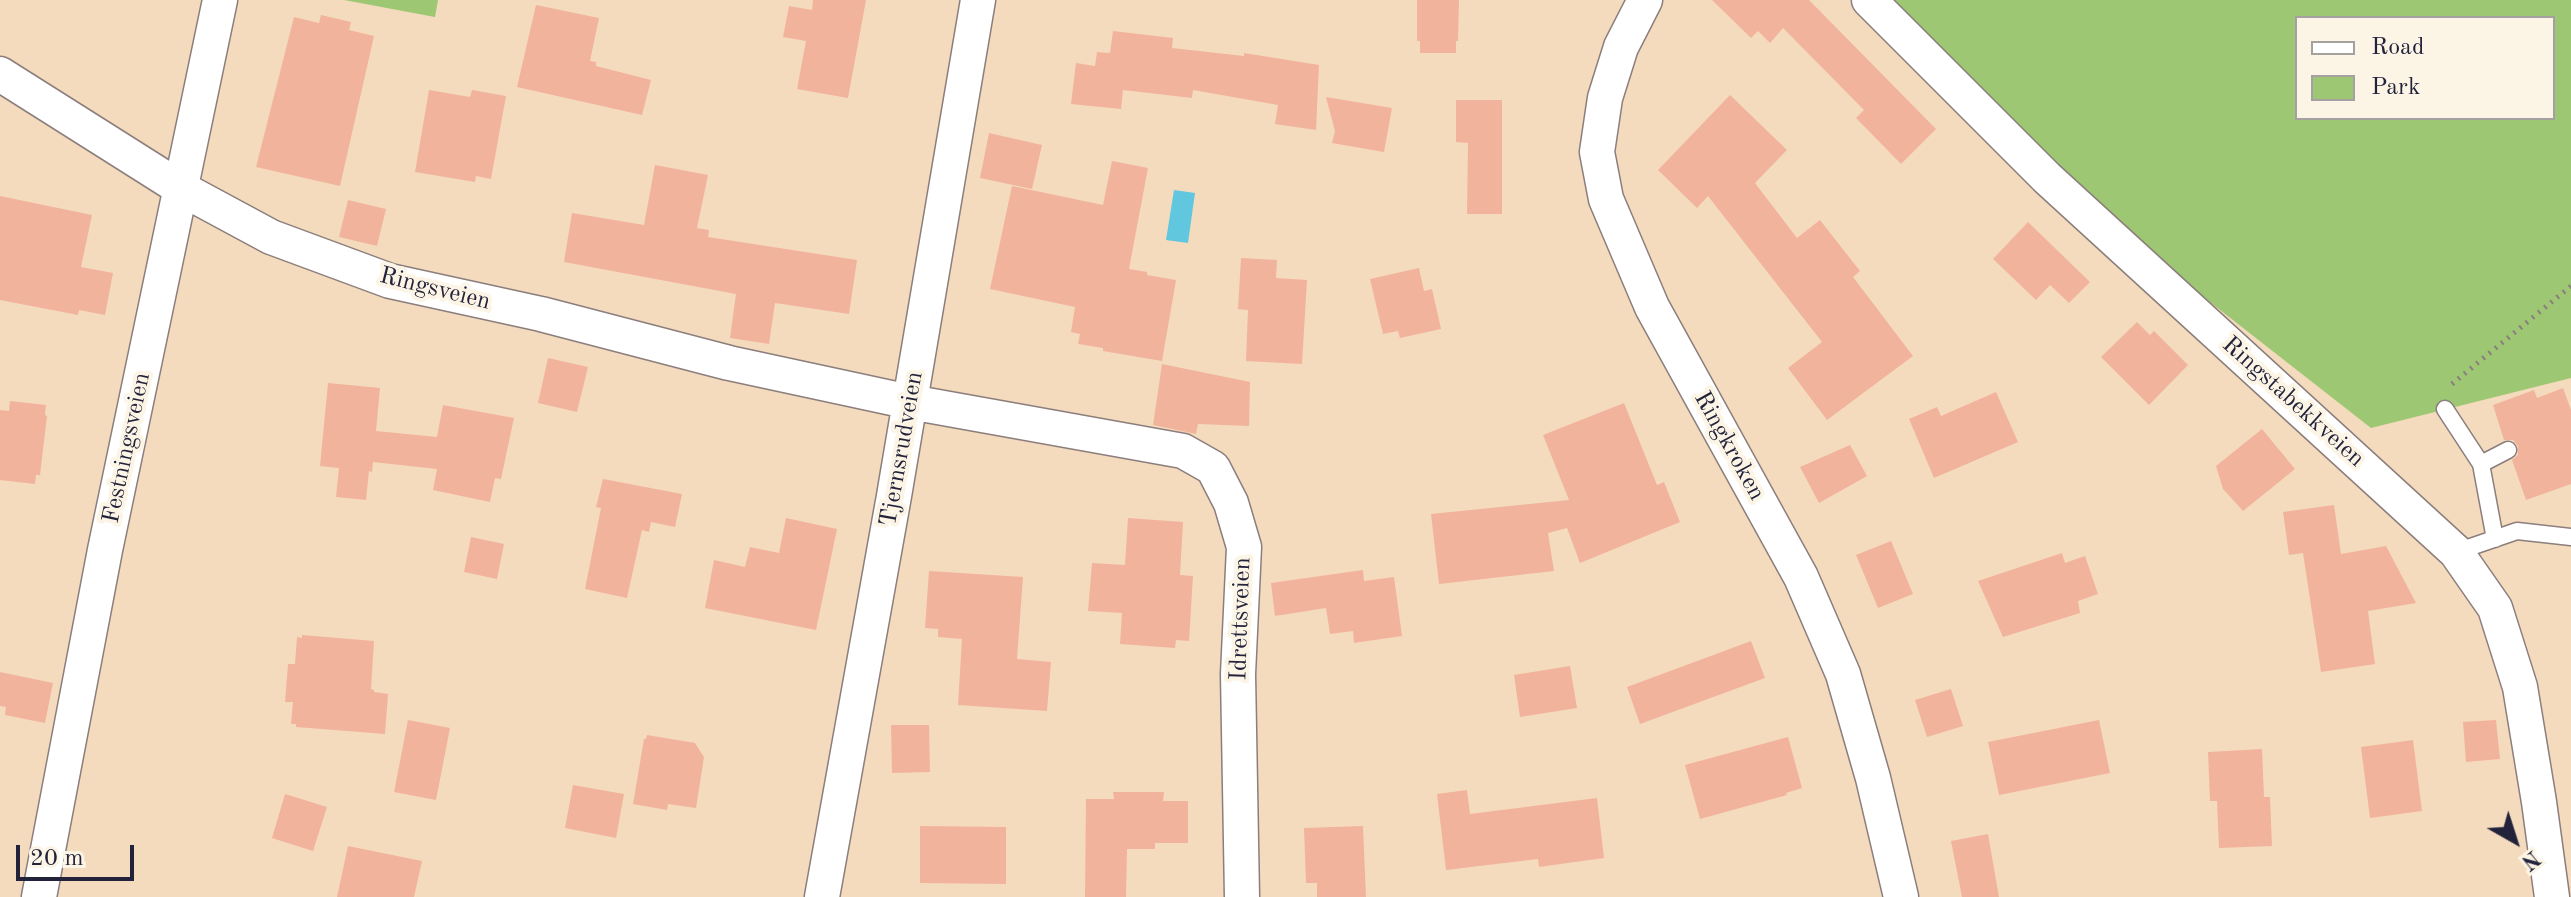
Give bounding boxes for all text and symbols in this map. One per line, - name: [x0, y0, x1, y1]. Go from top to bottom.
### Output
- legend: [2295, 16, 2555, 120]
- text: Road: [2371, 36, 2424, 60]
- text: Park: [2371, 76, 2420, 100]
- street label: Ringsveien: [377, 261, 493, 317]
- street label: Ringstabekkveien: [2216, 331, 2370, 473]
- street label: Tjernsrudveien: [874, 369, 930, 529]
- street label: Festningsveien: [97, 370, 157, 526]
- street label: Ringkroken: [1687, 386, 1771, 506]
- street label: Idrettsveien: [1224, 557, 1258, 681]
- north arrow: [2475, 801, 2555, 881]
- scale bar: [20, 829, 138, 879]
- text: N: [2517, 846, 2544, 873]
- text: 20 m: [30, 847, 84, 871]

